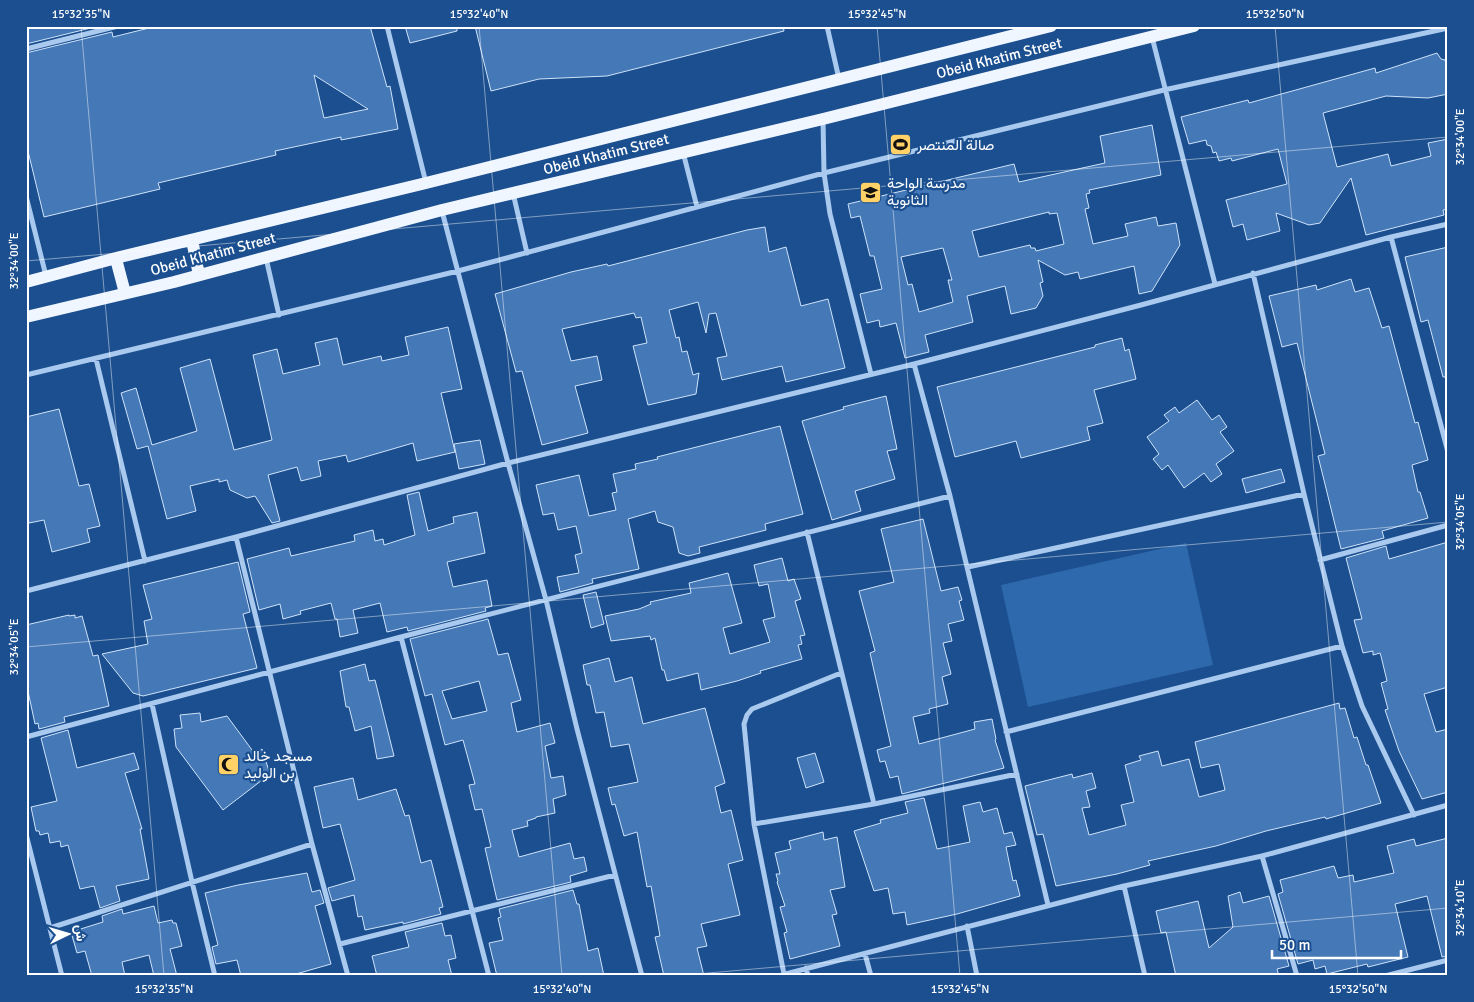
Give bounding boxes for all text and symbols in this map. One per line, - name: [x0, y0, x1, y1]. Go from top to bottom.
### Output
- text: 15°32'35"N: [52, 7, 110, 22]
- text: 15°32'40"N: [450, 7, 508, 22]
- text: 15°32'45"N: [848, 7, 906, 22]
- text: 15°32'50"N: [1246, 7, 1304, 22]
- street label: Obeid Khatim Street: [934, 34, 1064, 82]
- text: 32°34'00"E: [1453, 108, 1468, 166]
- street label: Obeid Khatim Street: [541, 130, 671, 178]
- sports icon: صالة المنتصر: [889, 133, 913, 157]
- place label: صالة المنتصر: [916, 136, 994, 154]
- place label: مدرسة الواحة الثانوية: [887, 174, 966, 209]
- school or university icon: مدرسة الواحة الثانوية: [859, 180, 883, 204]
- street label: Obeid Khatim Street: [148, 229, 278, 279]
- text: 32°34'00"E: [7, 232, 22, 290]
- text: 32°34'05"E: [1453, 493, 1468, 551]
- text: 32°34'05"E: [7, 618, 22, 676]
- place label: مسجد خالد بن الوليد: [244, 747, 312, 783]
- mosque icon: مسجد خالد بن الوليد: [216, 753, 240, 777]
- text: 32°34'10"E: [1453, 879, 1468, 937]
- north arrow: [42, 910, 92, 960]
- text: ش: [71, 924, 90, 942]
- scale bar: [1272, 927, 1400, 959]
- text: 50 m: [1279, 936, 1310, 954]
- text: 15°32'35"N: [135, 982, 193, 997]
- text: 15°32'40"N: [533, 982, 591, 997]
- text: 15°32'45"N: [931, 982, 989, 997]
- text: 15°32'50"N: [1329, 982, 1387, 997]

